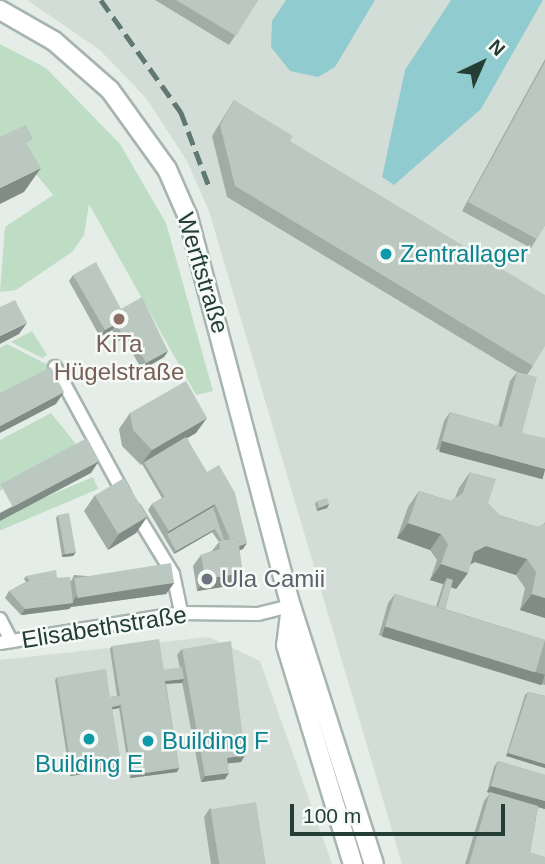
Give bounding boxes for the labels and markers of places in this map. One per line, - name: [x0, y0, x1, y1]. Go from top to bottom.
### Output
- place label: Zentrallager: [400, 240, 528, 268]
- marker: Zentrallager: [378, 246, 394, 262]
- marker: KiTa Hügelstraße: [111, 311, 127, 327]
- place label: KiTa Hügelstraße: [54, 330, 184, 386]
- place label: Ula Camii: [221, 565, 325, 593]
- marker: Ula Camii: [199, 571, 215, 587]
- place label: Building F: [162, 727, 269, 755]
- marker: Building E: [81, 731, 97, 747]
- marker: Building F: [140, 733, 156, 749]
- place label: Building E: [35, 750, 143, 778]

